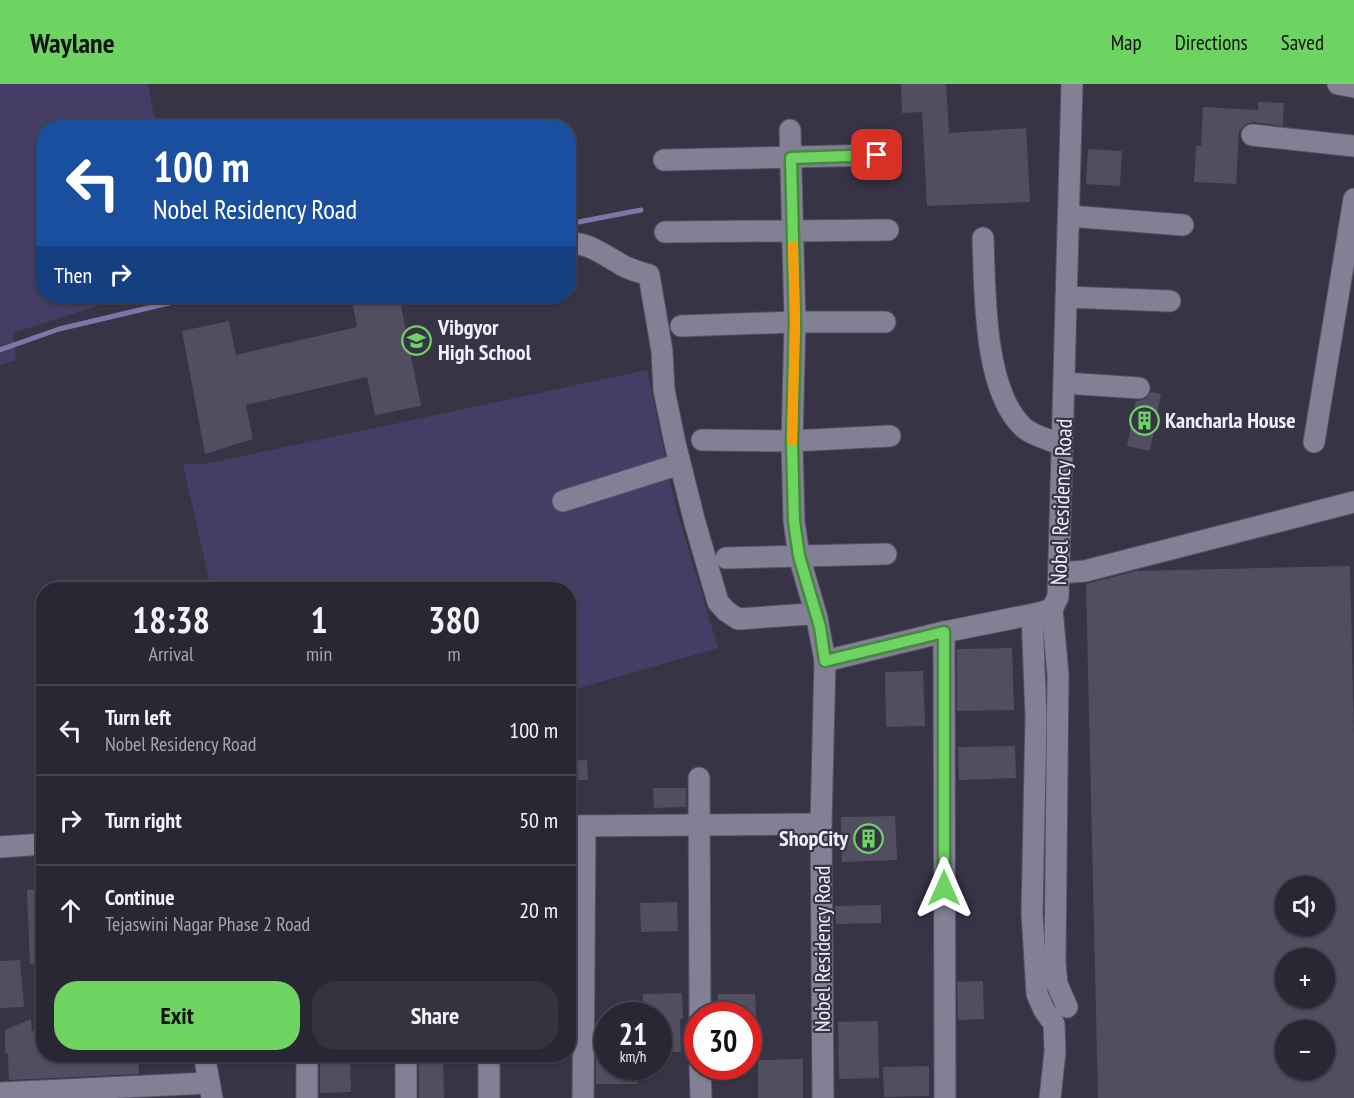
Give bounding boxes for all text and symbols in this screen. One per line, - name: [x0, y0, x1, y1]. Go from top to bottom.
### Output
- text: Waylane: [30, 24, 115, 61]
- text: Map: [1111, 29, 1142, 56]
- text: Directions: [1175, 29, 1248, 56]
- text: Saved: [1281, 29, 1324, 56]
- pin: [851, 129, 902, 180]
- icon: arrive: [860, 138, 893, 171]
- text: 100 m: [153, 139, 250, 194]
- icon: left: [54, 144, 132, 222]
- text: Nobel Residency Road: [153, 192, 357, 226]
- icon: right: [104, 258, 137, 291]
- text: Then: [54, 261, 92, 289]
- place label: Vibgyor High School: [437, 313, 532, 366]
- school or university icon: Vibgyor High School: [401, 324, 433, 356]
- building icon: Kancharla House: [1128, 404, 1160, 436]
- place label: Kancharla House: [1165, 406, 1296, 434]
- street label: Nobel Residency Road: [1044, 418, 1078, 586]
- text: 18:38: [132, 596, 210, 643]
- text: 1: [310, 596, 328, 643]
- text: 380: [428, 596, 480, 643]
- text: Arrival: [148, 641, 194, 667]
- text: min: [306, 641, 332, 667]
- text: m: [448, 641, 461, 667]
- text: Turn left: [105, 703, 171, 731]
- icon: left: [54, 714, 87, 747]
- text: 100 m: [509, 716, 558, 744]
- text: Nobel Residency Road: [105, 731, 256, 757]
- icon: right: [54, 804, 87, 837]
- text: Turn right: [105, 806, 182, 834]
- text: 50 m: [519, 806, 558, 834]
- building icon: ShopCity: [853, 822, 885, 854]
- place label: ShopCity: [779, 824, 849, 852]
- position arrow: [912, 856, 976, 920]
- street label: Nobel Residency Road: [808, 866, 836, 1032]
- map controls: [1275, 876, 1335, 1080]
- button: sound: [1275, 876, 1335, 936]
- text: Continue: [105, 883, 175, 911]
- icon: ahead: [54, 894, 87, 927]
- text: 20 m: [519, 896, 558, 924]
- text: Tejaswini Nagar Phase 2 Road: [105, 911, 310, 937]
- button: +: [1275, 948, 1335, 1008]
- button: Exit: [54, 981, 300, 1050]
- button: Share: [312, 981, 558, 1050]
- speed limit sign: 30: [684, 1002, 762, 1080]
- text: 21: [619, 1014, 647, 1053]
- button: −: [1275, 1020, 1335, 1080]
- text: km/h: [620, 1047, 646, 1066]

